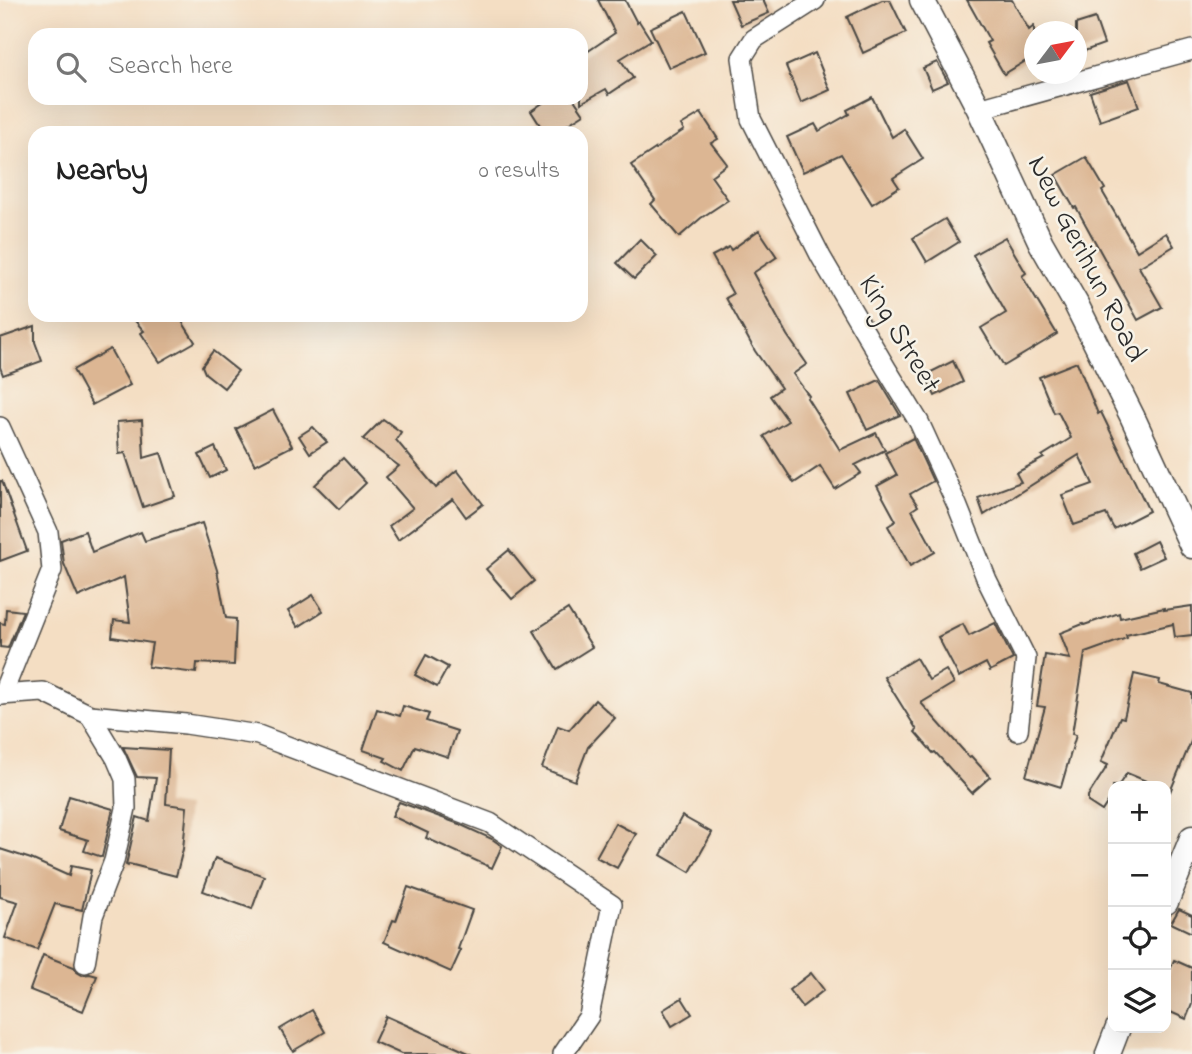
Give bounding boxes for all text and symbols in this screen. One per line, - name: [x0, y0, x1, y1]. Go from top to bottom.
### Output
- north arrow: [1024, 21, 1087, 84]
- search box: [28, 28, 588, 105]
- icon: search: [52, 48, 90, 86]
- text: Search here: [108, 48, 233, 86]
- street label: New Gerihun Road: [1014, 148, 1156, 370]
- text: Nearby: [56, 150, 148, 194]
- text: 0 results: [479, 155, 560, 188]
- street label: King Street: [846, 267, 951, 402]
- map controls: [1108, 781, 1171, 1033]
- button: +: [1108, 781, 1171, 844]
- button: −: [1108, 844, 1171, 907]
- button: locate: [1108, 907, 1171, 970]
- button: layers: [1108, 970, 1171, 1033]

